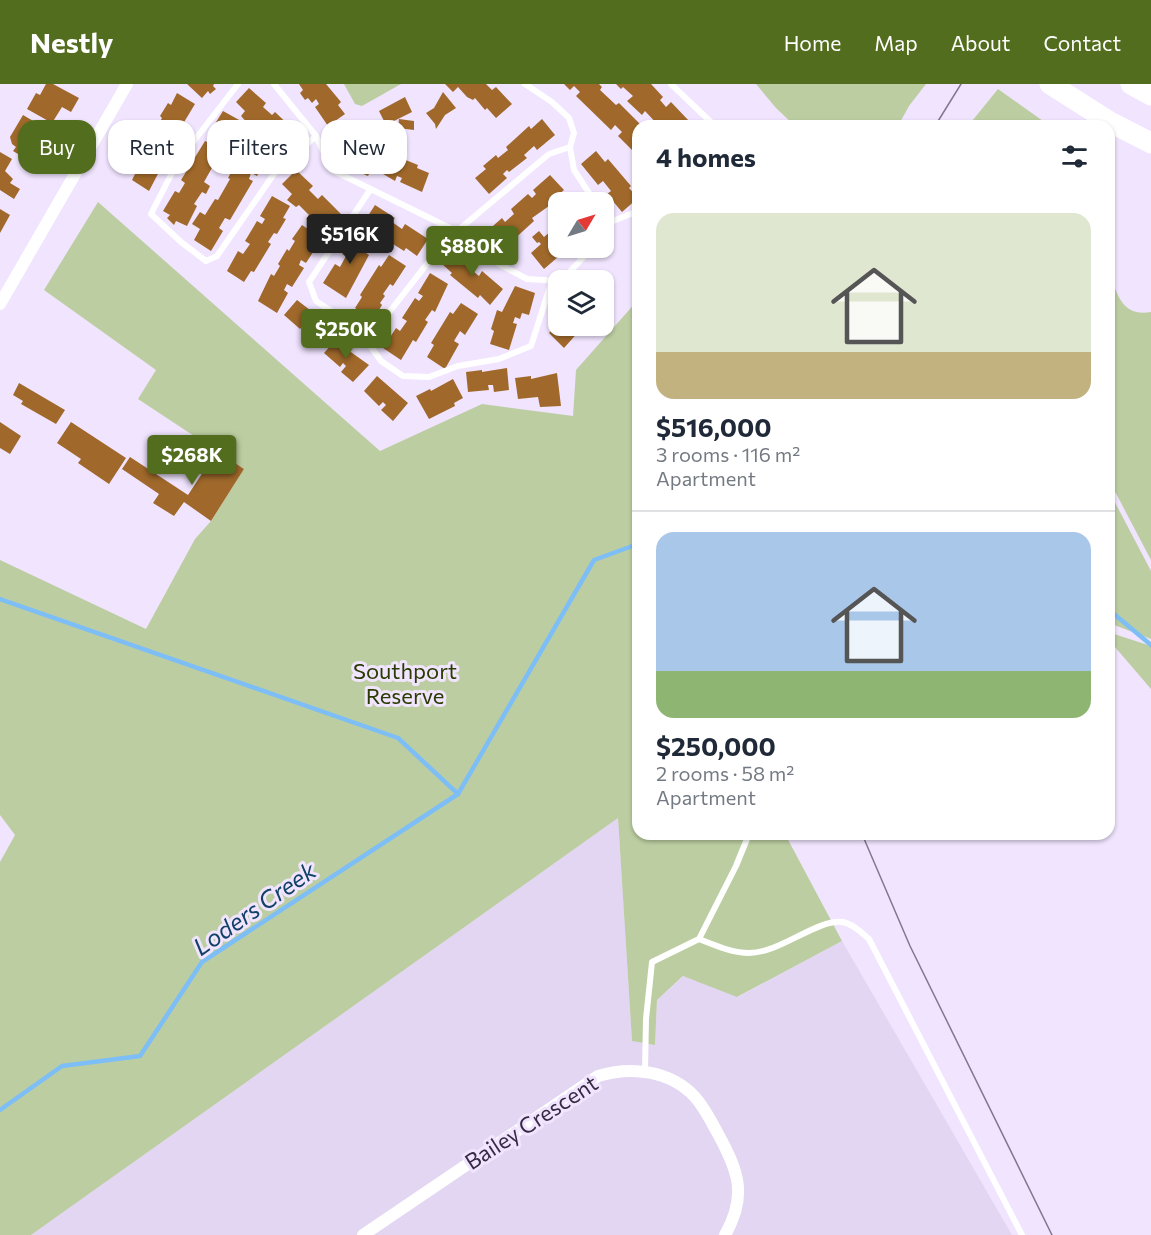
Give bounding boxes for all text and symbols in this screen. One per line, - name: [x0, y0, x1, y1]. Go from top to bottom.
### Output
- text: Nestly: [30, 25, 113, 59]
- text: Home: [784, 30, 841, 55]
- text: Map: [874, 30, 918, 55]
- text: About: [951, 30, 1010, 55]
- text: Contact: [1043, 30, 1121, 55]
- chip: Buy: [18, 120, 96, 174]
- chip: Rent: [108, 120, 195, 174]
- chip: Filters: [207, 120, 309, 174]
- chip: New: [321, 120, 407, 174]
- icon: filters: [1058, 140, 1091, 173]
- text: 4 homes: [656, 141, 756, 172]
- north arrow: [548, 192, 614, 258]
- map controls: [548, 192, 614, 336]
- pin: $516K: [308, 214, 392, 265]
- text: $516K: [321, 221, 379, 245]
- pin: $880K: [430, 226, 514, 277]
- text: $880K: [440, 233, 504, 257]
- icon: home: [820, 252, 928, 360]
- button: layers: [548, 270, 614, 336]
- pin: $250K: [304, 309, 388, 360]
- text: $250K: [315, 316, 377, 340]
- text: $516,000: [656, 411, 772, 442]
- pin: $268K: [150, 435, 234, 486]
- text: $268K: [161, 442, 223, 466]
- text: 3 rooms · 116 m²: [656, 442, 800, 466]
- text: Apartment: [656, 466, 756, 490]
- icon: home: [820, 571, 928, 679]
- park label: Southport Reserve: [353, 657, 457, 709]
- text: $250,000: [656, 730, 776, 761]
- text: 2 rooms · 58 m²: [656, 761, 794, 785]
- text: Apartment: [656, 785, 756, 809]
- water label: Loders Creek: [187, 854, 322, 961]
- street label: Bailey Crescent: [459, 1069, 603, 1175]

